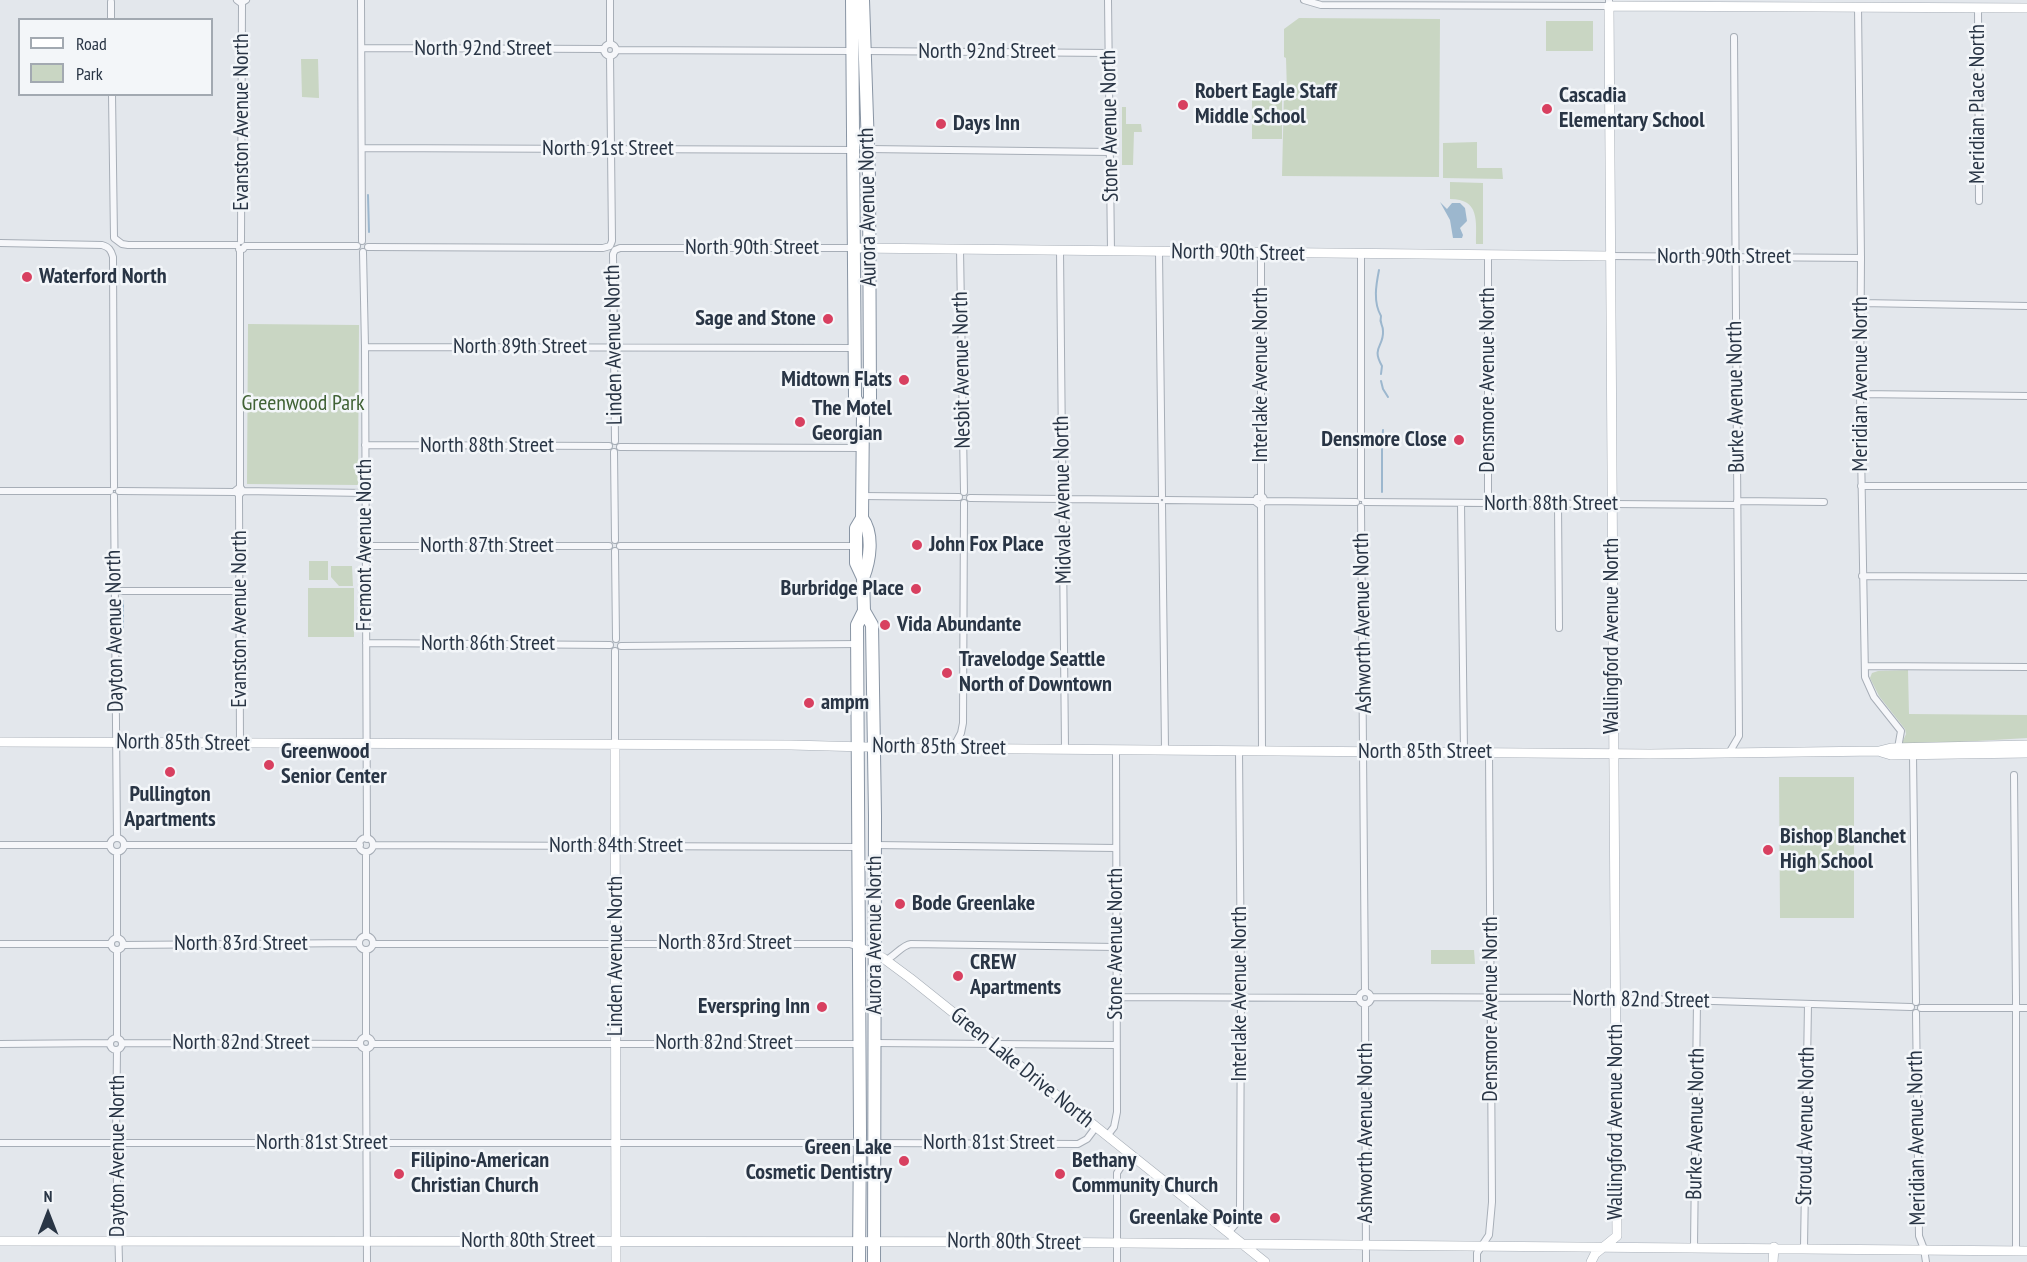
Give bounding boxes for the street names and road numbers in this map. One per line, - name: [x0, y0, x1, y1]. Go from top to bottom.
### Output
- street label: Meridian Place North: [1965, 24, 1991, 184]
- street label: Evanston Avenue North: [229, 33, 255, 211]
- street label: North 92nd Street: [414, 36, 552, 62]
- street label: North 92nd Street: [918, 39, 1056, 65]
- street label: Stone Avenue North: [1095, 50, 1125, 202]
- street label: Aurora Avenue North: [853, 127, 883, 287]
- street label: North 91st Street: [542, 136, 674, 162]
- street label: North 90th Street: [685, 235, 819, 261]
- street label: North 90th Street: [1171, 239, 1305, 267]
- street label: North 90th Street: [1657, 244, 1791, 270]
- street label: Linden Avenue North: [599, 265, 629, 425]
- street label: Interlake Avenue North: [1248, 287, 1274, 463]
- street label: Densmore Avenue North: [1475, 287, 1501, 473]
- street label: Nesbit Avenue North: [947, 291, 977, 449]
- street label: Meridian Avenue North: [1848, 296, 1874, 472]
- street label: Burke Avenue North: [1721, 321, 1751, 473]
- street label: North 89th Street: [453, 334, 587, 360]
- street label: Midvale Avenue North: [1048, 416, 1078, 584]
- street label: North 88th Street: [420, 433, 554, 459]
- street label: Fremont Avenue North: [352, 459, 378, 631]
- street label: North 88th Street: [1484, 491, 1618, 517]
- street label: Evanston Avenue North: [227, 530, 253, 708]
- street label: Ashworth Avenue North: [1348, 532, 1378, 714]
- street label: North 87th Street: [420, 533, 554, 559]
- street label: Wallingford Avenue North: [1599, 538, 1625, 734]
- street label: Dayton Avenue North: [100, 550, 130, 712]
- street label: North 86th Street: [421, 631, 555, 657]
- street label: North 85th Street: [116, 729, 250, 757]
- street label: North 85th Street: [872, 733, 1006, 761]
- street label: North 85th Street: [1358, 739, 1492, 765]
- street label: North 84th Street: [549, 833, 683, 859]
- street label: Aurora Avenue North: [862, 856, 888, 1014]
- street label: Stone Avenue North: [1103, 868, 1129, 1020]
- street label: Linden Avenue North: [603, 876, 629, 1036]
- street label: Interlake Avenue North: [1227, 906, 1253, 1082]
- street label: Densmore Avenue North: [1478, 916, 1504, 1102]
- street label: North 83rd Street: [658, 930, 792, 956]
- street label: North 83rd Street: [174, 931, 308, 957]
- street label: North 82nd Street: [1572, 986, 1710, 1014]
- street label: Green Lake Drive North: [945, 1002, 1099, 1134]
- street label: Wallingford Avenue North: [1603, 1024, 1629, 1220]
- street label: North 82nd Street: [172, 1030, 310, 1056]
- street label: North 82nd Street: [655, 1030, 793, 1056]
- street label: Ashworth Avenue North: [1353, 1043, 1379, 1223]
- street label: Stroud Avenue North: [1791, 1046, 1821, 1206]
- street label: Burke Avenue North: [1681, 1048, 1711, 1200]
- street label: Meridian Avenue North: [1902, 1050, 1932, 1226]
- street label: Dayton Avenue North: [105, 1075, 131, 1237]
- street label: North 81st Street: [256, 1130, 388, 1156]
- street label: North 81st Street: [923, 1130, 1055, 1156]
- street label: North 80th Street: [461, 1228, 595, 1254]
- street label: North 80th Street: [947, 1228, 1081, 1256]

